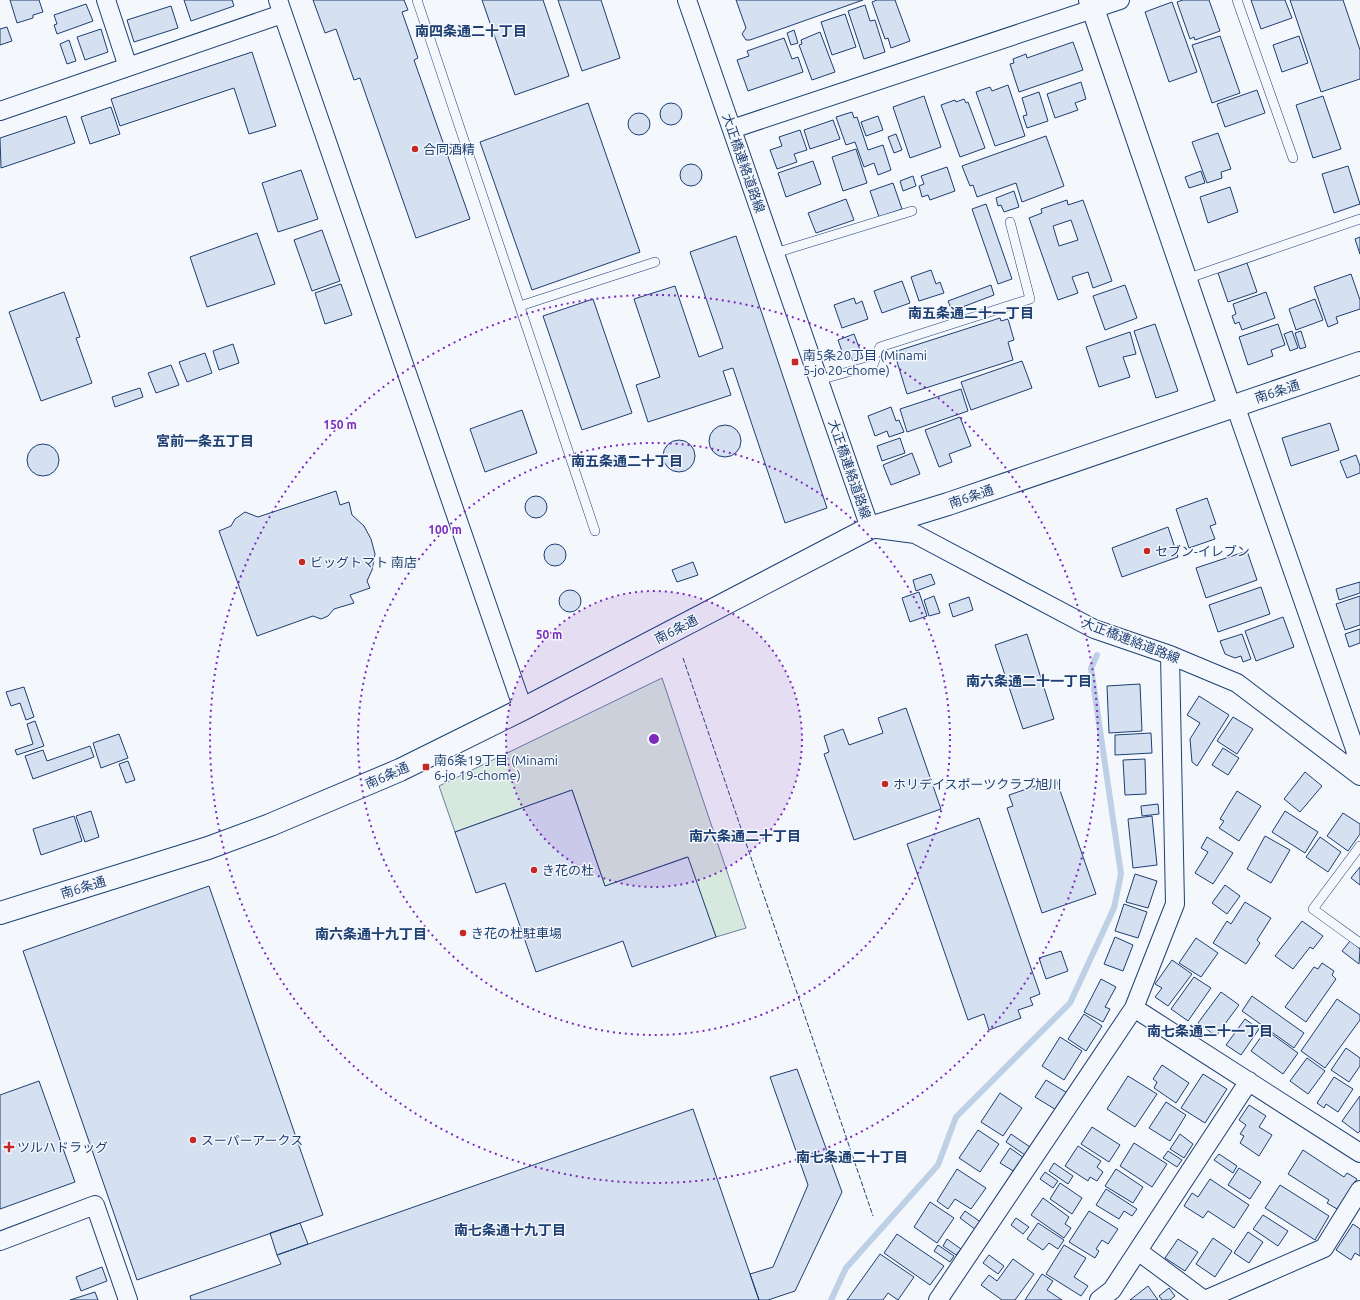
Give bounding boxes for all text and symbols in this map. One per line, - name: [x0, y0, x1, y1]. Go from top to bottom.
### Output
- district label: 南四条通二十丁目: [415, 23, 527, 39]
- street label: 大正橋連絡道路線: [720, 112, 768, 214]
- place label: 合同酒精: [423, 142, 475, 156]
- marker: 合同酒精: [410, 144, 420, 154]
- district label: 南五条通二十一丁目: [908, 305, 1034, 321]
- place label: 南5条20丁目 (Minami 5-jo 20-chome): [803, 348, 927, 378]
- marker: 南5条20丁目 (Minami 5-jo 20-chome): [790, 357, 800, 367]
- street label: 南6条通: [1253, 377, 1301, 405]
- text: 150 m: [323, 418, 357, 431]
- street label: 大正橋連絡道路線: [826, 418, 874, 520]
- district label: 宮前一条五丁目: [156, 433, 254, 449]
- district label: 南五条通二十丁目: [571, 453, 683, 469]
- street label: 南6条通: [947, 482, 995, 510]
- text: 100 m: [428, 523, 462, 536]
- place label: セブン-イレブン: [1155, 544, 1250, 558]
- marker: セブン-イレブン: [1142, 546, 1152, 556]
- place label: ビッグトマト 南店: [310, 555, 417, 569]
- marker: ビッグトマト 南店: [297, 557, 307, 567]
- street label: 南6条通: [652, 612, 700, 646]
- street label: 大正橋連絡道路線: [1080, 615, 1182, 665]
- text: 50 m: [536, 628, 562, 641]
- district label: 南六条通二十一丁目: [966, 673, 1092, 689]
- centre of rings: [647, 732, 661, 746]
- place label: 南6条19丁目 (Minami 6-jo 19-chome): [434, 753, 558, 783]
- street label: 南6条通: [363, 759, 411, 791]
- marker: 南6条19丁目 (Minami 6-jo 19-chome): [421, 762, 431, 772]
- place label: ホリデイスポーツクラブ旭川: [893, 777, 1061, 791]
- marker: ホリデイスポーツクラブ旭川: [880, 779, 890, 789]
- district label: 南六条通二十丁目: [689, 828, 801, 844]
- place label: き花の杜: [542, 863, 594, 877]
- marker: き花の杜: [529, 865, 539, 875]
- street label: 南6条通: [59, 874, 107, 900]
- district label: 南六条通十九丁目: [315, 926, 427, 942]
- place label: き花の杜駐車場: [471, 926, 562, 940]
- marker: き花の杜駐車場: [458, 928, 468, 938]
- district label: 南七条通二十一丁目: [1147, 1023, 1273, 1039]
- place label: スーパーアークス: [201, 1133, 303, 1147]
- marker: スーパーアークス: [188, 1135, 198, 1145]
- place label: ツルハドラッグ: [17, 1140, 108, 1154]
- marker: ツルハドラッグ: [4, 1142, 14, 1152]
- district label: 南七条通二十丁目: [796, 1149, 908, 1165]
- district label: 南七条通十九丁目: [454, 1222, 566, 1238]

